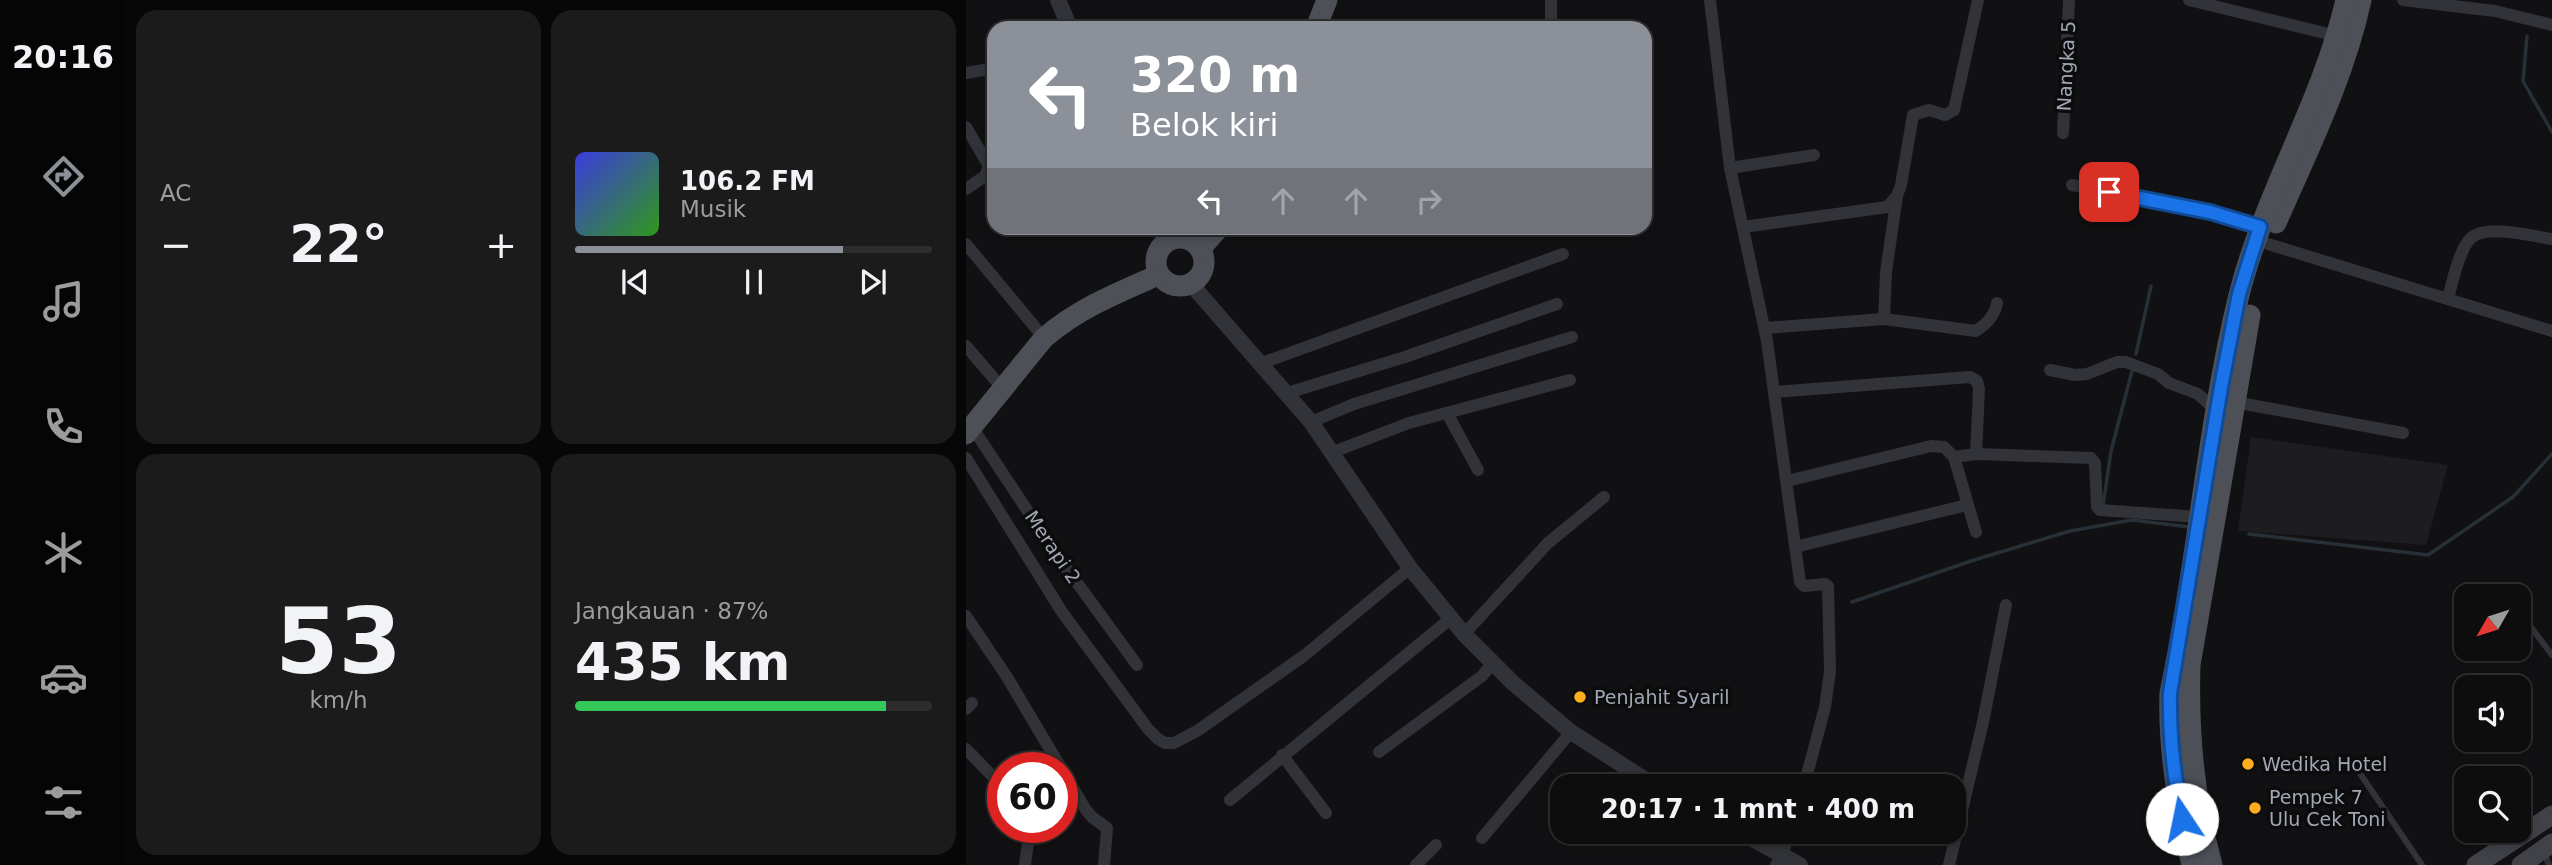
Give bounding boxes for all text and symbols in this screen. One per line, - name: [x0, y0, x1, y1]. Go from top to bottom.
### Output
- street label: Nangka 5: [2053, 20, 2079, 112]
- text: 20:16: [12, 38, 114, 76]
- text: 320 m: [1130, 47, 1300, 104]
- icon: left: [1015, 49, 1106, 140]
- text: Belok kiri: [1130, 106, 1278, 144]
- icon: directions: [39, 152, 88, 201]
- pin: [2079, 162, 2139, 222]
- text: 106.2 FM: [680, 166, 815, 196]
- icon: arrive: [2090, 173, 2128, 211]
- text: AC: [160, 180, 191, 206]
- icon: left: [1191, 182, 1229, 220]
- icon: ahead: [1264, 182, 1302, 220]
- icon: ahead: [1337, 182, 1375, 220]
- icon: right: [1410, 182, 1448, 220]
- text: Musik: [680, 196, 746, 222]
- text: 22°: [289, 214, 388, 274]
- text: −: [160, 223, 192, 267]
- text: +: [485, 223, 517, 267]
- icon: previous: [616, 263, 654, 301]
- icon: pause: [735, 263, 773, 301]
- icon: next: [854, 263, 892, 301]
- icon: music: [39, 277, 88, 326]
- icon: phone: [39, 402, 88, 451]
- street label: Merapi 2: [1021, 506, 1085, 588]
- icon: climate: [39, 528, 88, 577]
- north arrow: [2454, 584, 2530, 662]
- map controls: [2454, 584, 2531, 843]
- text: 53: [275, 589, 402, 694]
- text: Jangkauan · 87%: [575, 598, 768, 624]
- text: 435 km: [575, 632, 790, 692]
- icon: car: [39, 653, 88, 702]
- button: sound: [2454, 675, 2531, 752]
- place label: Penjahit Syaril: [1594, 686, 1730, 708]
- text: km/h: [309, 687, 368, 713]
- marker: Penjahit Syaril: [1572, 689, 1588, 705]
- speed limit sign: 60: [987, 752, 1078, 843]
- place label: Wedika Hotel: [2262, 753, 2387, 775]
- marker: Wedika Hotel: [2240, 756, 2256, 772]
- button: search: [2454, 766, 2531, 843]
- icon: filters: [39, 778, 88, 827]
- position arrow: [2145, 782, 2219, 856]
- place label: Pempek 7 Ulu Cek Toni: [2269, 786, 2386, 830]
- text: 20:17 · 1 mnt · 400 m: [1601, 794, 1915, 824]
- marker: Pempek 7 Ulu Cek Toni: [2247, 800, 2263, 816]

